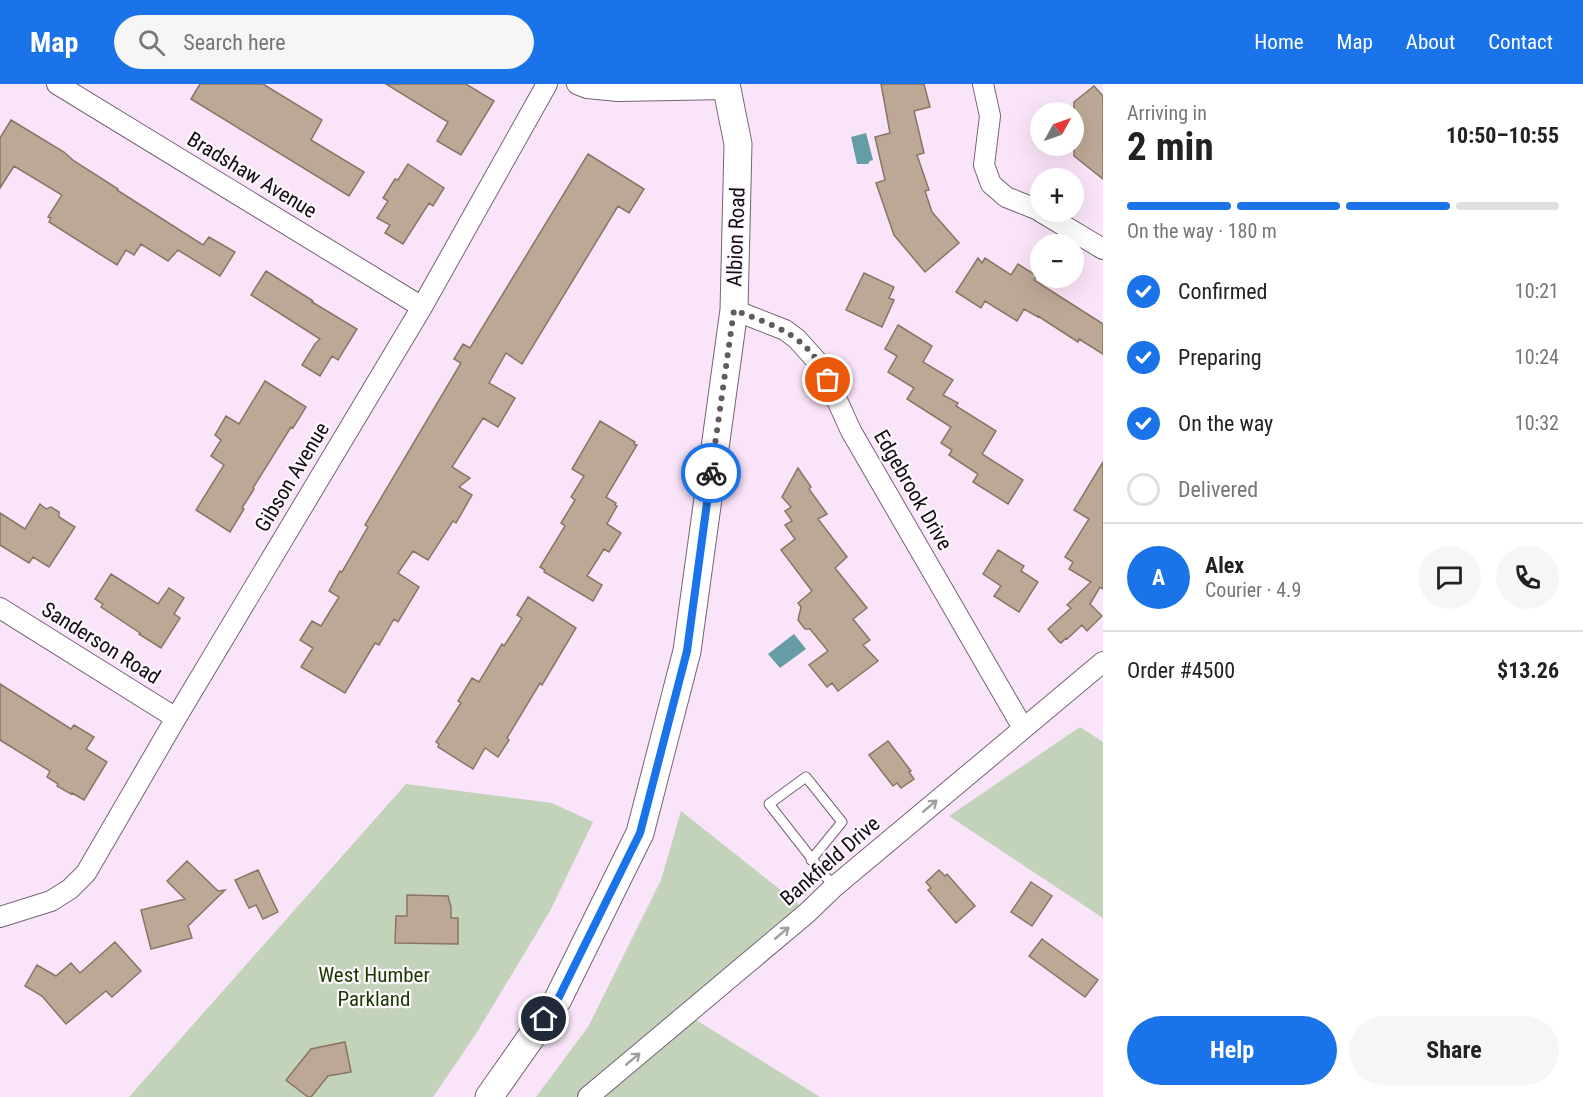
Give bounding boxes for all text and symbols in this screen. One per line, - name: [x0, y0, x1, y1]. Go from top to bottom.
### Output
- search box: [114, 15, 534, 69]
- text: Map: [30, 26, 78, 59]
- icon: search: [135, 26, 168, 59]
- text: Search here: [183, 30, 286, 55]
- text: Home: [1254, 30, 1304, 54]
- text: Map: [1337, 30, 1373, 54]
- text: About: [1406, 30, 1455, 54]
- text: Contact: [1488, 30, 1553, 54]
- text: Arriving in: [1127, 101, 1207, 125]
- north arrow: [1030, 102, 1084, 156]
- map controls: [1030, 102, 1084, 288]
- text: 10:50–10:55: [1446, 123, 1559, 148]
- text: 2 min: [1127, 124, 1214, 170]
- street label: Bradshaw Avenue: [183, 127, 321, 223]
- button: +: [1030, 168, 1084, 222]
- street label: Albion Road: [722, 187, 750, 287]
- text: On the way · 180 m: [1127, 219, 1277, 243]
- button: −: [1030, 234, 1084, 288]
- icon: check: [1127, 275, 1160, 308]
- text: Confirmed: [1178, 279, 1267, 304]
- text: 10:21: [1515, 279, 1559, 303]
- icon: check: [1127, 341, 1160, 374]
- text: Preparing: [1178, 345, 1262, 370]
- text: 10:24: [1515, 345, 1559, 369]
- pin: [802, 354, 853, 405]
- icon: bag: [811, 363, 844, 396]
- icon: check: [1127, 407, 1160, 440]
- text: On the way: [1178, 411, 1273, 436]
- text: 10:32: [1515, 411, 1559, 435]
- street label: Gibson Avenue: [250, 418, 334, 536]
- street label: Edgebrook Drive: [869, 426, 957, 554]
- courier: [681, 443, 741, 503]
- icon: bike: [695, 457, 728, 490]
- text: Delivered: [1178, 477, 1258, 502]
- button: chat: [1418, 546, 1481, 609]
- button: phone: [1496, 546, 1559, 609]
- text: Alex: [1205, 553, 1244, 578]
- text: A: [1152, 565, 1165, 590]
- text: Courier · 4.9: [1205, 578, 1301, 602]
- street label: Sanderson Road: [37, 597, 165, 689]
- text: Order #4500: [1127, 658, 1235, 683]
- text: $13.26: [1497, 658, 1559, 683]
- one-way arrow: [922, 800, 938, 813]
- street label: Bankfield Drive: [776, 811, 884, 910]
- one-way arrow: [774, 927, 790, 940]
- park label: West Humber Parkland: [318, 963, 430, 1011]
- pin: [518, 993, 569, 1044]
- icon: home: [527, 1002, 560, 1035]
- button: Help: [1127, 1016, 1337, 1085]
- button: Share: [1349, 1016, 1559, 1085]
- one-way arrow: [625, 1052, 640, 1066]

